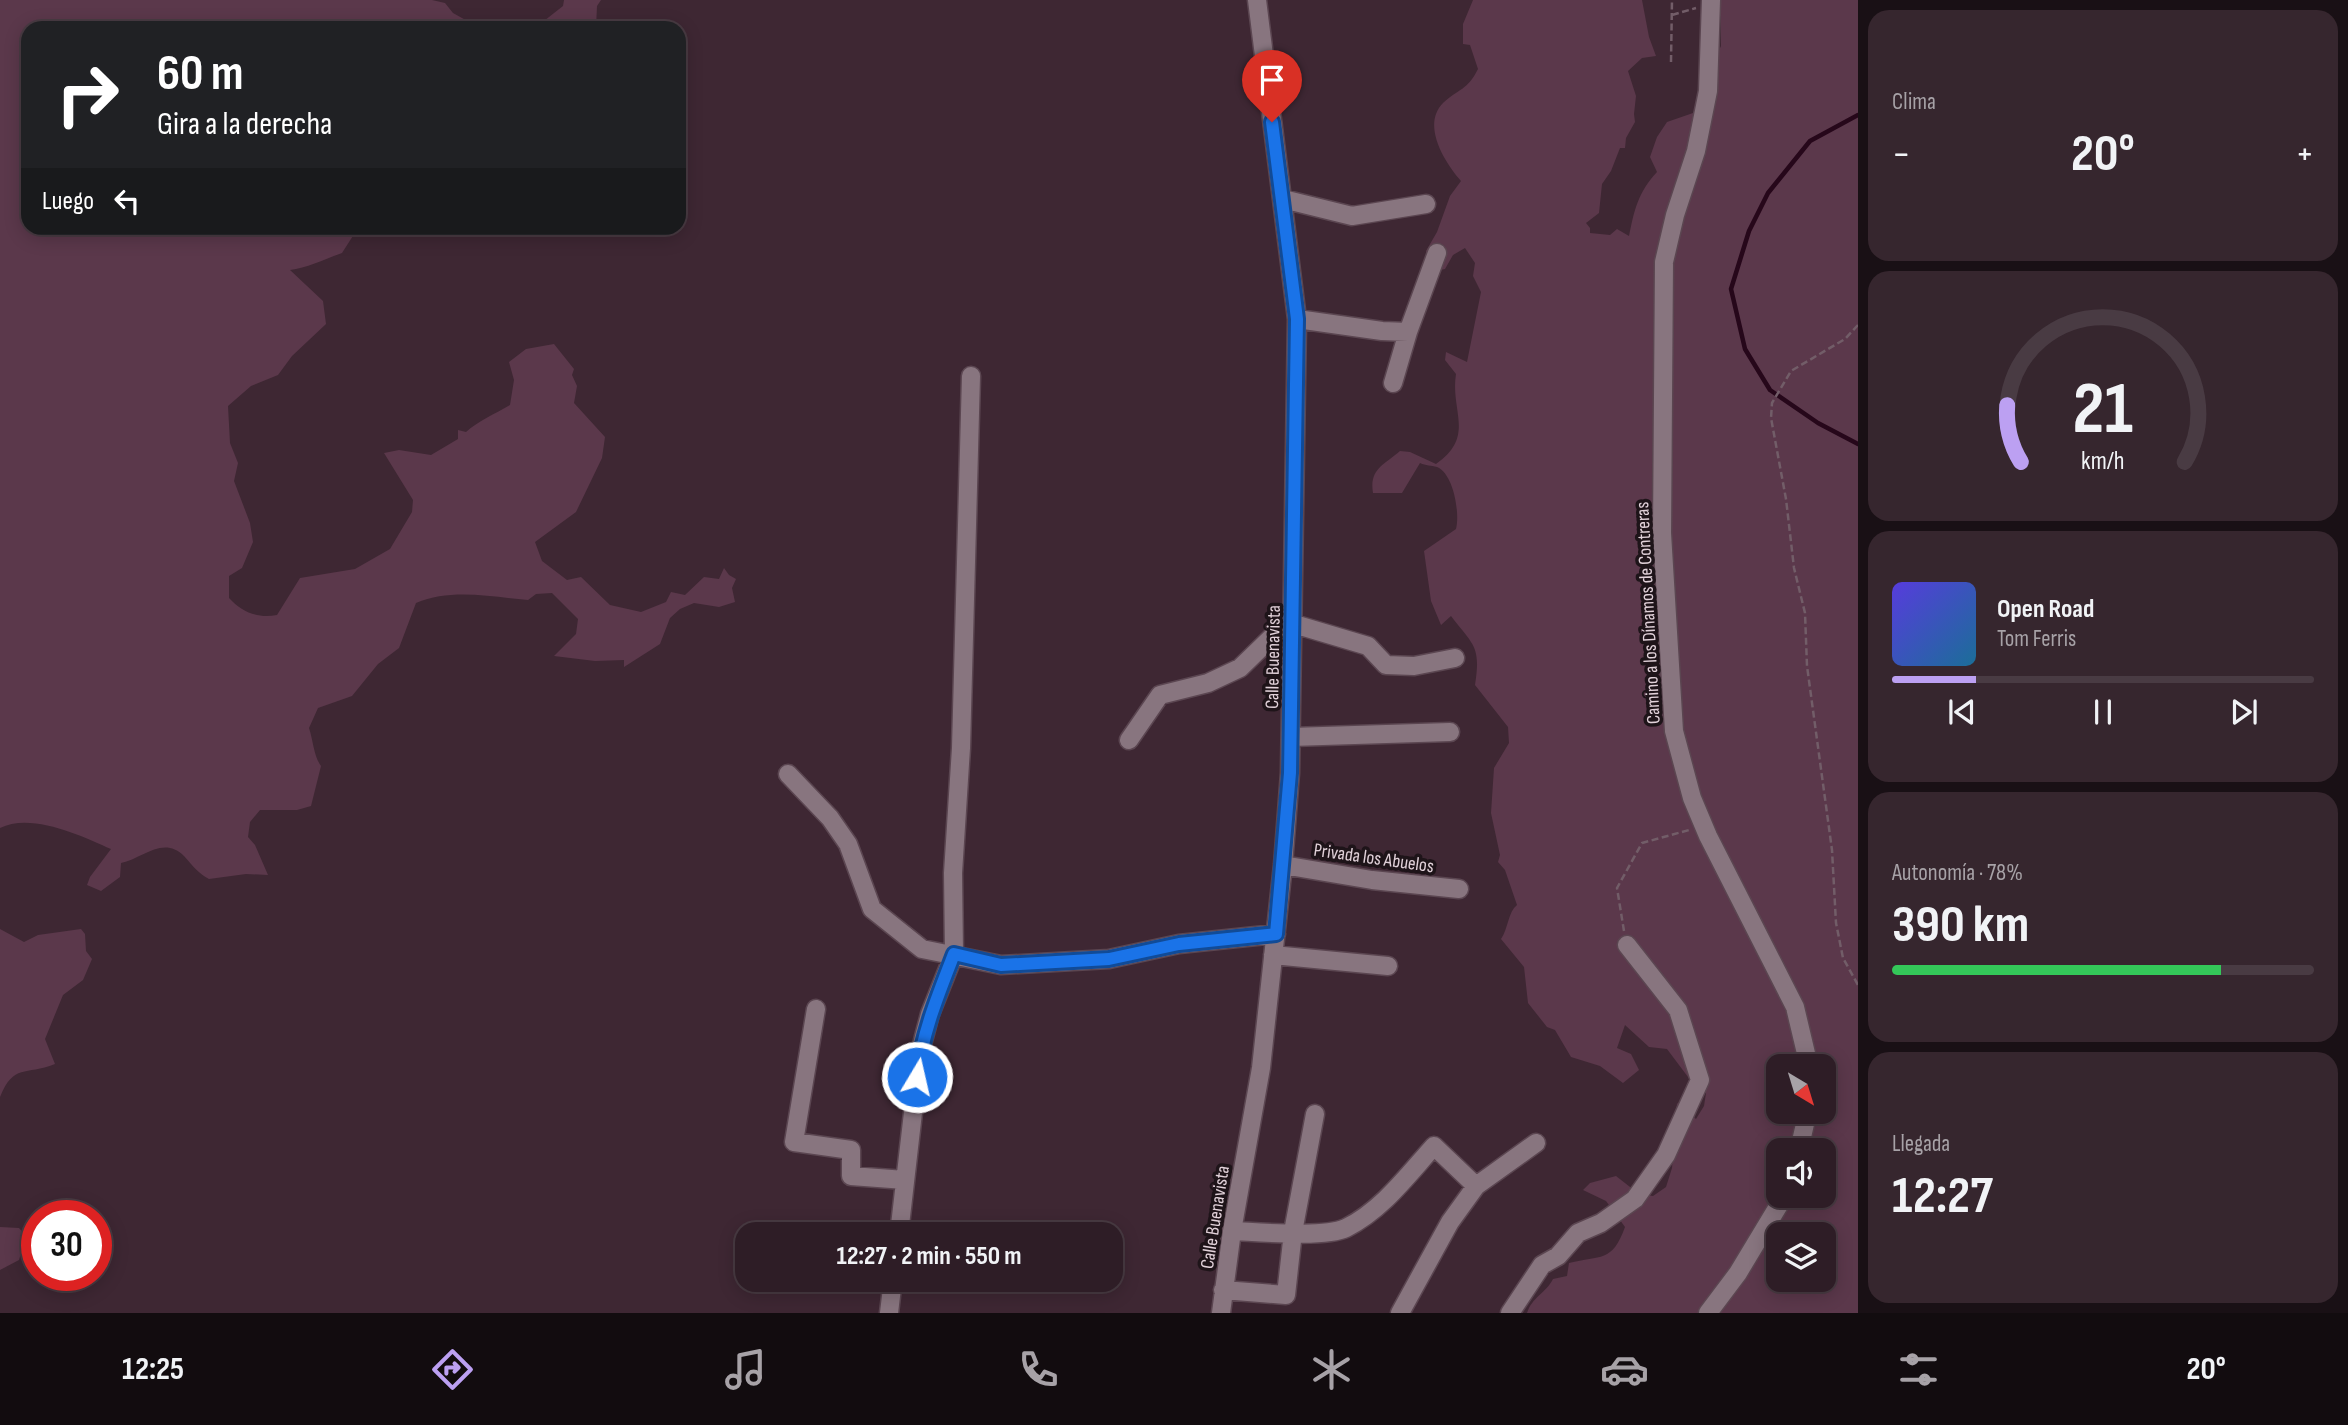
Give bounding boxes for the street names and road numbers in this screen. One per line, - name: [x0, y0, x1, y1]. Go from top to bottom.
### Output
- street label: Camino a los Dínamos de Contreras: [1631, 501, 1666, 725]
- street label: Calle Buenavista: [1261, 605, 1286, 709]
- street label: Privada los Abuelos: [1312, 839, 1435, 878]
- street label: Calle Buenavista: [1196, 1164, 1235, 1270]

